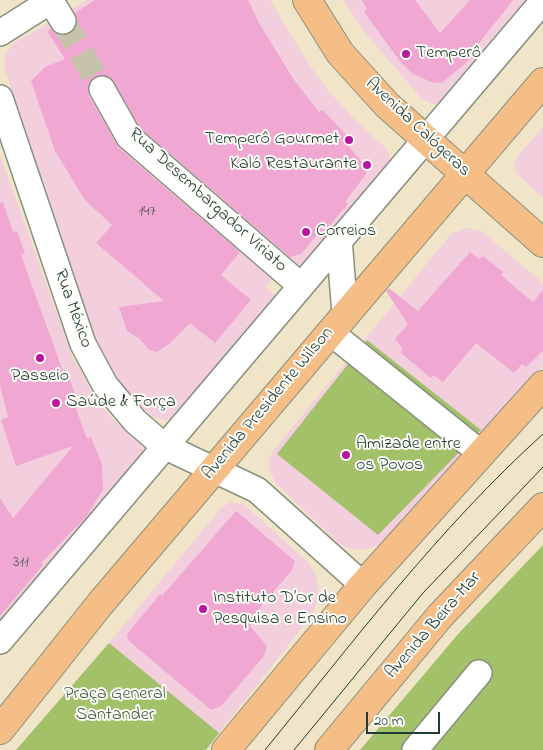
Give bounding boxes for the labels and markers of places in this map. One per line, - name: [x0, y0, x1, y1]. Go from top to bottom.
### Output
- place label: Temperô: [416, 43, 481, 65]
- marker: Temperô: [400, 48, 412, 60]
- place label: Temperô Gourmet: [205, 129, 339, 151]
- marker: Temperô Gourmet: [343, 134, 355, 146]
- place label: Kaló Restaurante: [230, 154, 357, 176]
- marker: Kaló Restaurante: [361, 159, 373, 171]
- place label: Correios: [316, 221, 376, 243]
- marker: Correios: [300, 226, 312, 238]
- marker: Passeio: [34, 352, 46, 364]
- place label: Passeio: [11, 366, 69, 388]
- place label: Saúde & Força: [66, 392, 176, 414]
- marker: Saúde & Força: [50, 397, 62, 409]
- place label: Amizade entre os Povos: [356, 434, 461, 476]
- marker: Amizade entre os Povos: [340, 449, 352, 461]
- place label: Instituto D’Or de Pesquisa e Ensino: [213, 588, 347, 630]
- marker: Instituto D’Or de Pesquisa e Ensino: [197, 603, 209, 615]

